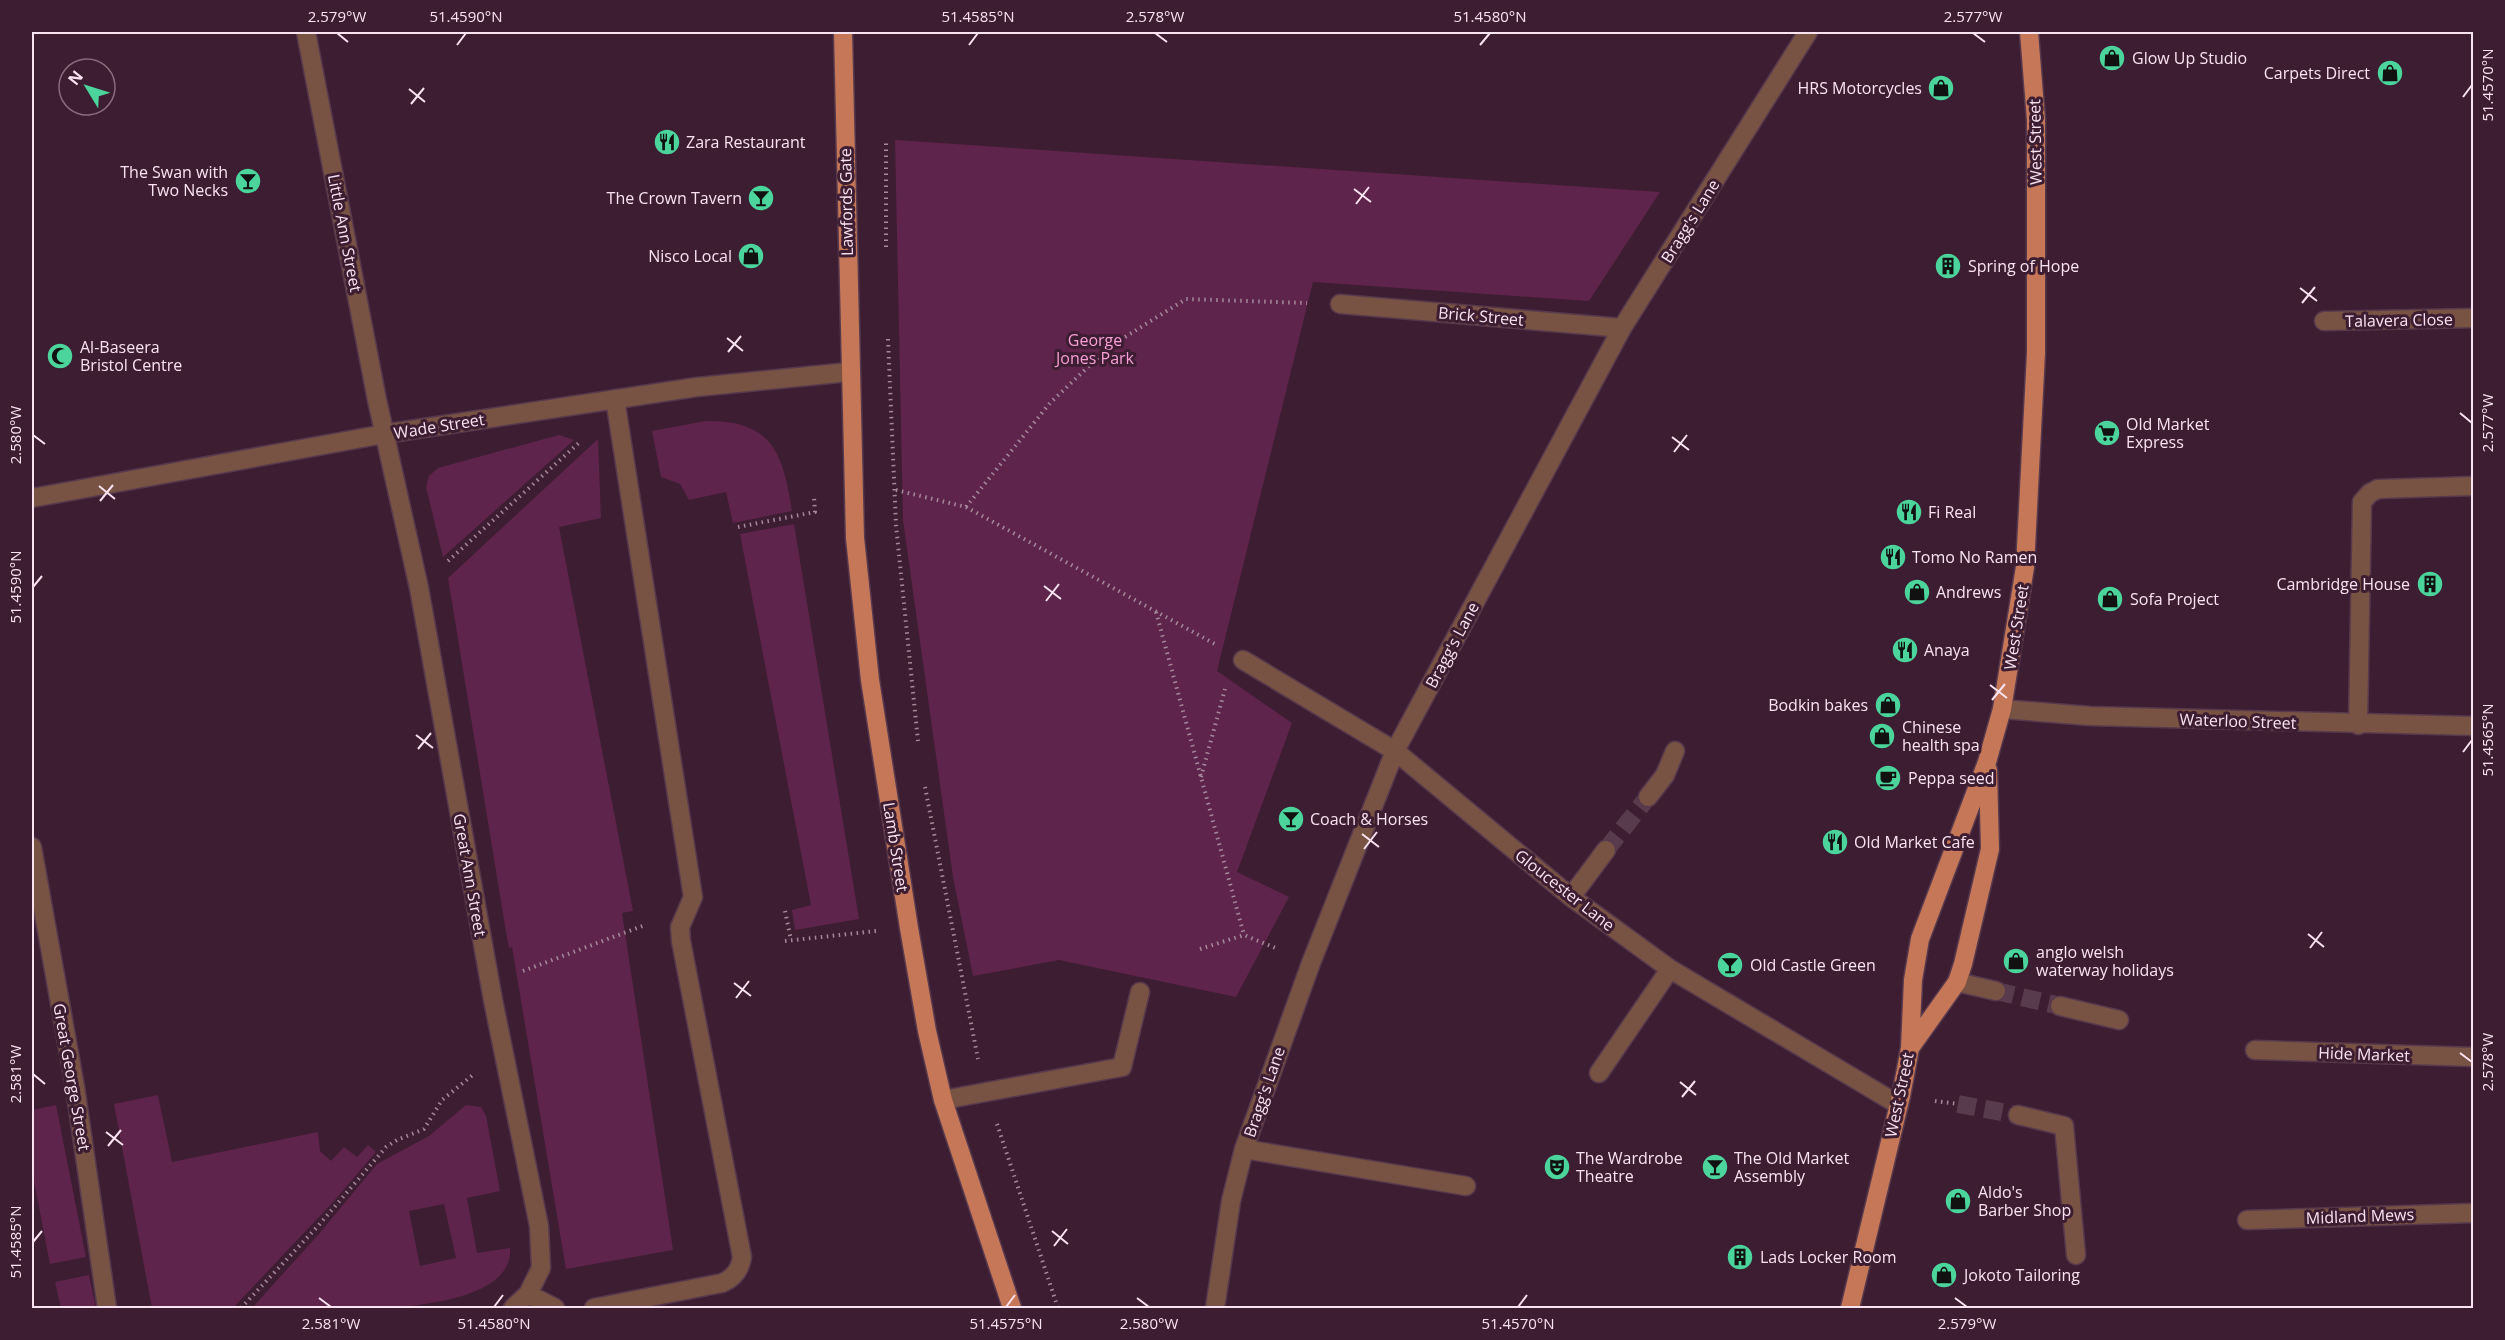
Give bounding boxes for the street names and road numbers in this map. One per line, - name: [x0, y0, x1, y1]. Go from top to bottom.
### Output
- street label: West Street: [2023, 99, 2047, 185]
- street label: Lawfords Gate: [834, 148, 858, 256]
- street label: Little Ann Street: [323, 172, 367, 294]
- street label: Bragg's Lane: [1656, 175, 1724, 267]
- street label: Brick Street: [1437, 301, 1525, 331]
- street label: Talavera Close: [2345, 308, 2453, 332]
- street label: Wade Street: [392, 408, 486, 444]
- street label: West Street: [1998, 583, 2034, 671]
- street label: Bragg's Lane: [1420, 598, 1484, 692]
- street label: Waterloo Street: [2179, 708, 2297, 734]
- street label: Lamb Street: [878, 800, 914, 894]
- street label: Great Ann Street: [448, 812, 492, 938]
- street label: Gloucester Lane: [1511, 844, 1619, 936]
- street label: Great George Street: [48, 1002, 96, 1153]
- street label: Hide Market: [2318, 1041, 2410, 1067]
- street label: Bragg's Lane: [1238, 1044, 1290, 1140]
- street label: West Street: [1879, 1050, 1919, 1139]
- street label: Midland Mews: [2305, 1203, 2415, 1229]

